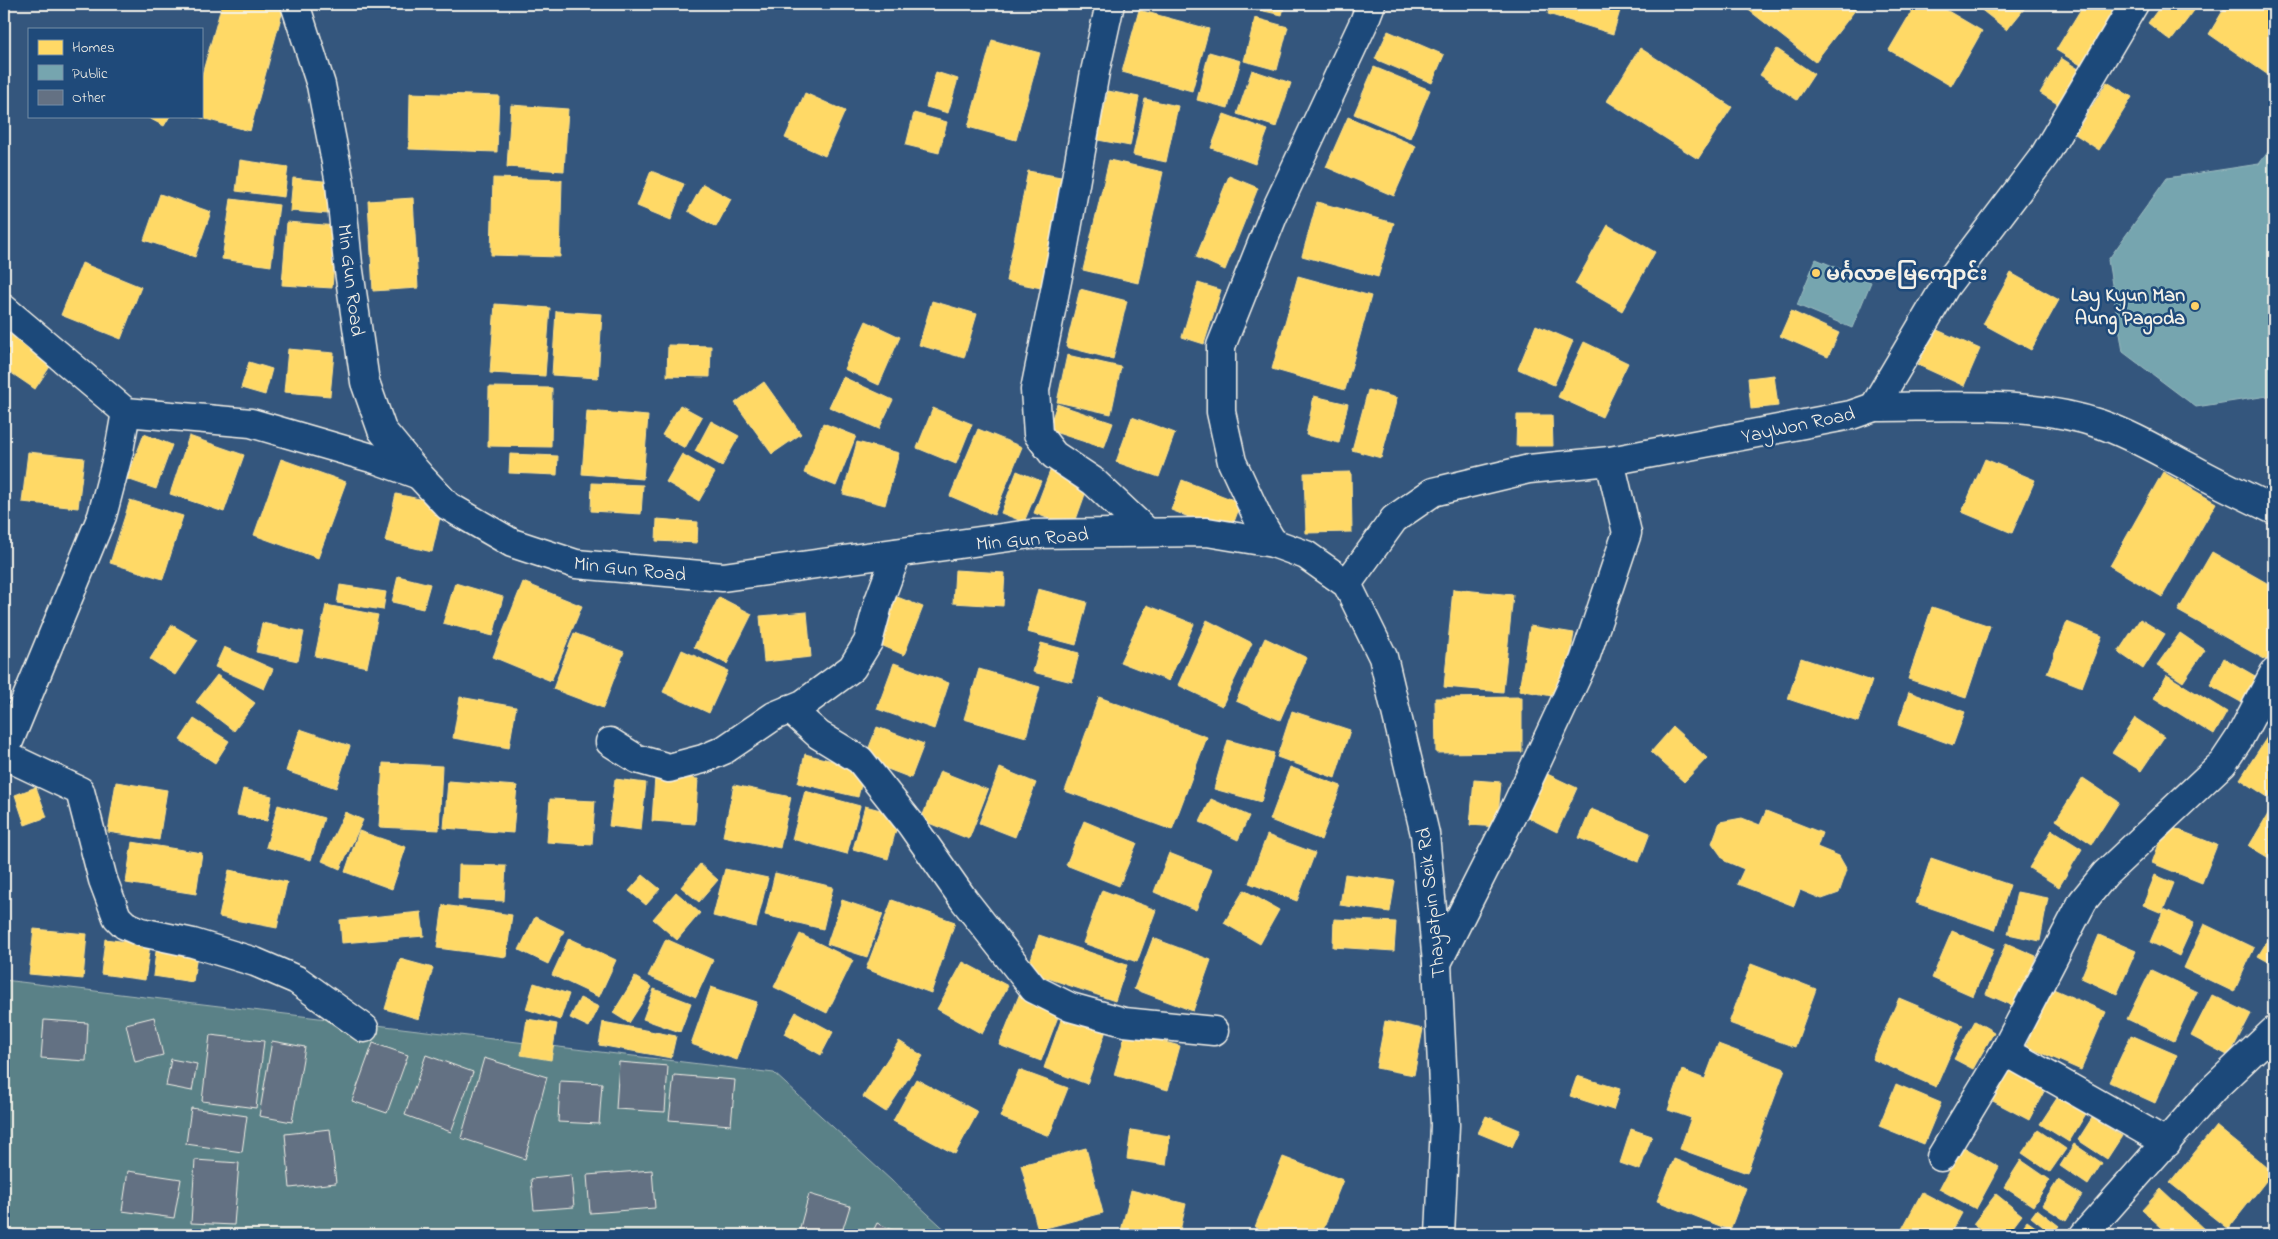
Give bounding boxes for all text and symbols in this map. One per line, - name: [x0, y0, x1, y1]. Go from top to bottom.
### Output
- legend: [28, 28, 202, 118]
- text: Homes: [72, 37, 115, 59]
- text: Public: [72, 63, 108, 85]
- text: Other: [72, 87, 106, 109]
- street label: Min Gun Road: [328, 223, 371, 338]
- place label: မင်္ဂလာဧမြကျောင်း: [1826, 260, 1987, 290]
- marker: မင်္ဂလာဧမြကျောင်း: [1810, 267, 1822, 279]
- place label: Lay Kyun Man Aung Pagoda: [2071, 282, 2185, 335]
- marker: Lay Kyun Man Aung Pagoda: [2189, 300, 2201, 312]
- street label: YayWon Road: [1739, 400, 1858, 453]
- street label: Min Gun Road: [975, 521, 1090, 560]
- street label: Min Gun Road: [572, 550, 687, 591]
- street label: Thayatpin Seik Rd: [1410, 826, 1455, 979]

